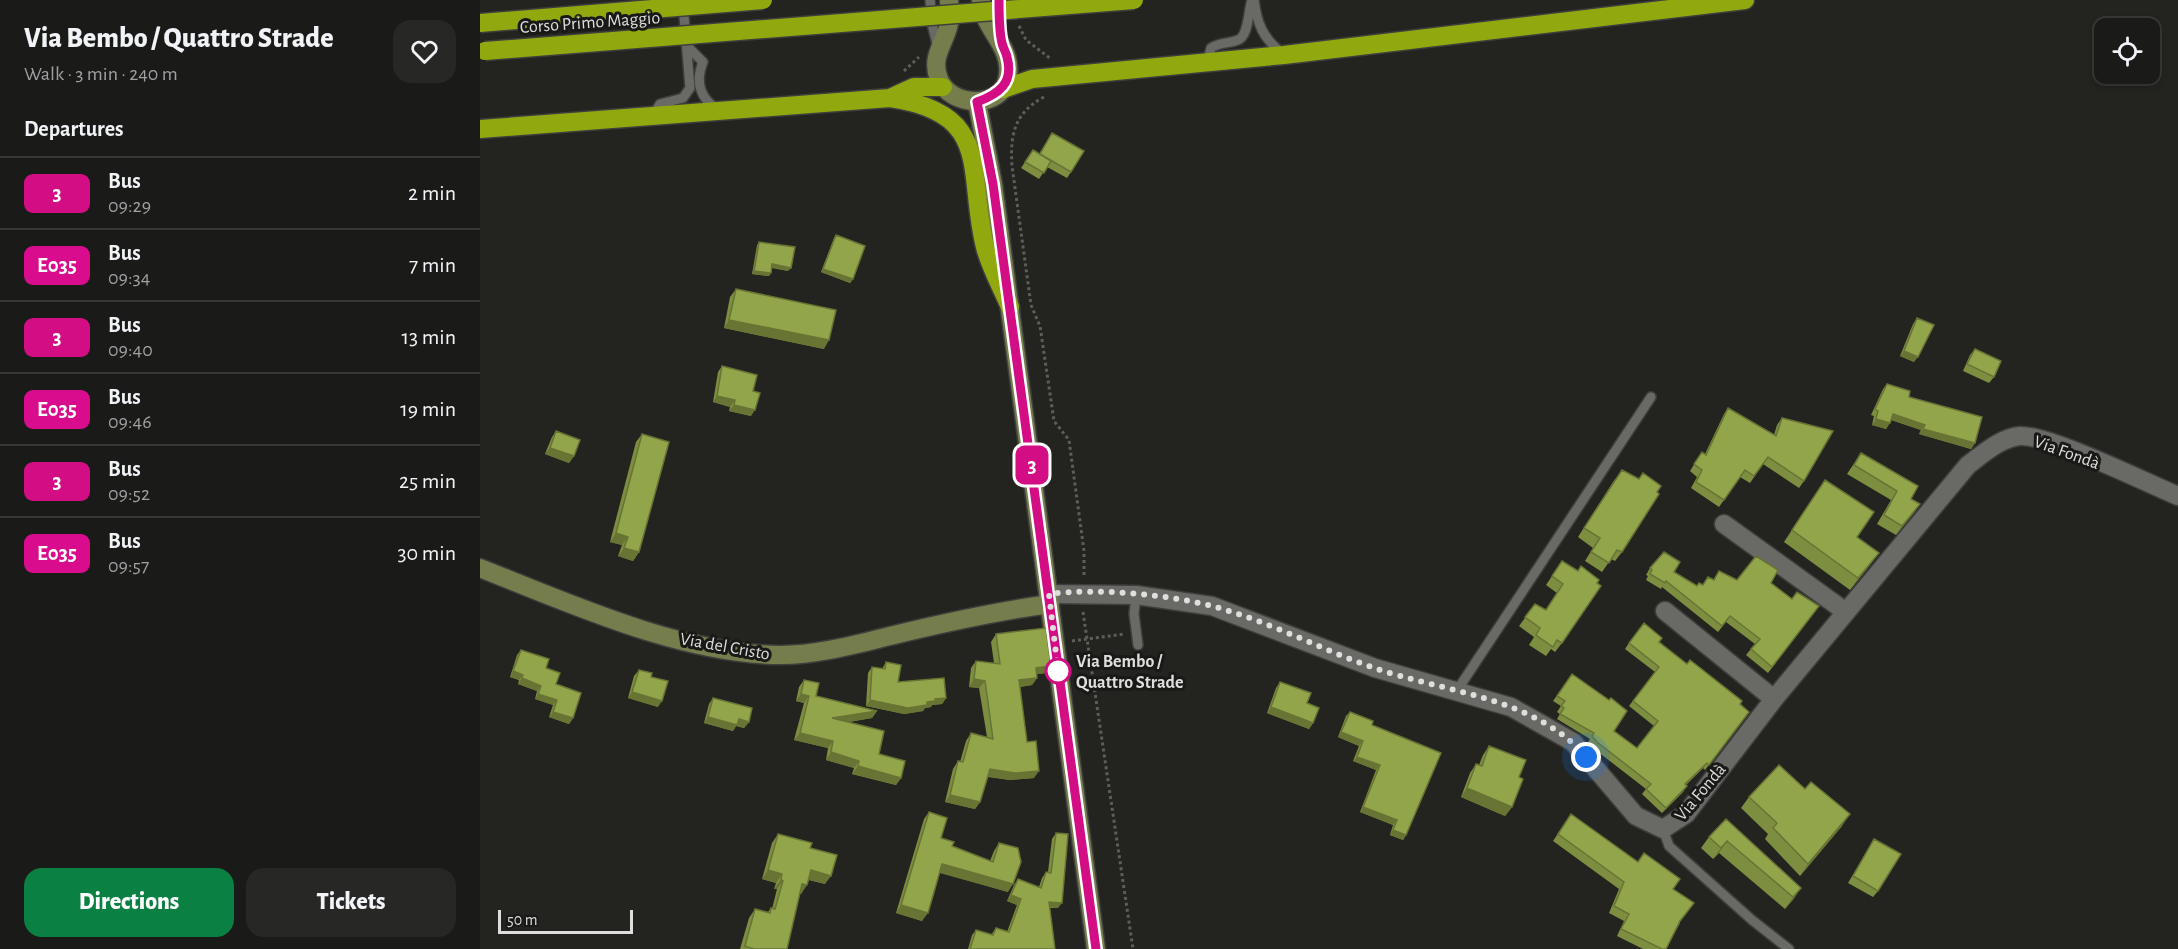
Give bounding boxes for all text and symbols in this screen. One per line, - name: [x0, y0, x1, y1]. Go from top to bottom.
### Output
- street label: Corso Primo Maggio: [519, 9, 661, 37]
- map controls: [2094, 18, 2160, 84]
- button: locate: [2094, 18, 2160, 84]
- button: heart: [393, 20, 456, 83]
- text: Via Bembo / Quattro Strade: [24, 25, 334, 53]
- text: Walk · 3 min · 240 m: [24, 64, 178, 84]
- text: Departures: [24, 118, 124, 140]
- text: Bus: [108, 170, 141, 192]
- text: 2 min: [408, 182, 456, 204]
- text: 3: [52, 183, 62, 204]
- text: 09:29: [108, 196, 151, 216]
- text: Bus: [108, 242, 141, 264]
- text: 7 min: [409, 254, 456, 276]
- text: E035: [37, 255, 77, 276]
- text: 09:34: [108, 268, 150, 288]
- text: Bus: [108, 314, 141, 336]
- text: 13 min: [401, 326, 456, 348]
- text: 3: [52, 327, 62, 348]
- text: 09:40: [108, 340, 153, 360]
- text: Bus: [108, 386, 141, 408]
- text: 19 min: [400, 398, 456, 420]
- text: E035: [37, 399, 77, 420]
- text: 09:46: [108, 412, 152, 432]
- street label: Via Fondà: [2031, 433, 2102, 473]
- line badge: 3: [1012, 446, 1052, 484]
- text: 3: [1027, 455, 1037, 476]
- text: Bus: [108, 458, 141, 480]
- text: 25 min: [399, 470, 456, 492]
- text: 3: [52, 471, 62, 492]
- text: 09:52: [108, 484, 150, 504]
- text: Bus: [108, 530, 141, 552]
- text: 30 min: [397, 542, 456, 564]
- text: E035: [37, 543, 77, 564]
- text: 09:57: [108, 556, 149, 576]
- street label: Via del Cristo: [678, 630, 771, 664]
- place label: Via Bembo / Quattro Strade: [1076, 653, 1184, 692]
- marker: Via Bembo / Quattro Strade: [1045, 658, 1071, 684]
- your location: [1571, 742, 1601, 772]
- street label: Via Fondà: [1672, 761, 1730, 825]
- button: Directions: [24, 868, 234, 937]
- button: Tickets: [246, 868, 456, 937]
- scale bar: [498, 907, 633, 934]
- text: 50 m: [507, 912, 538, 928]

